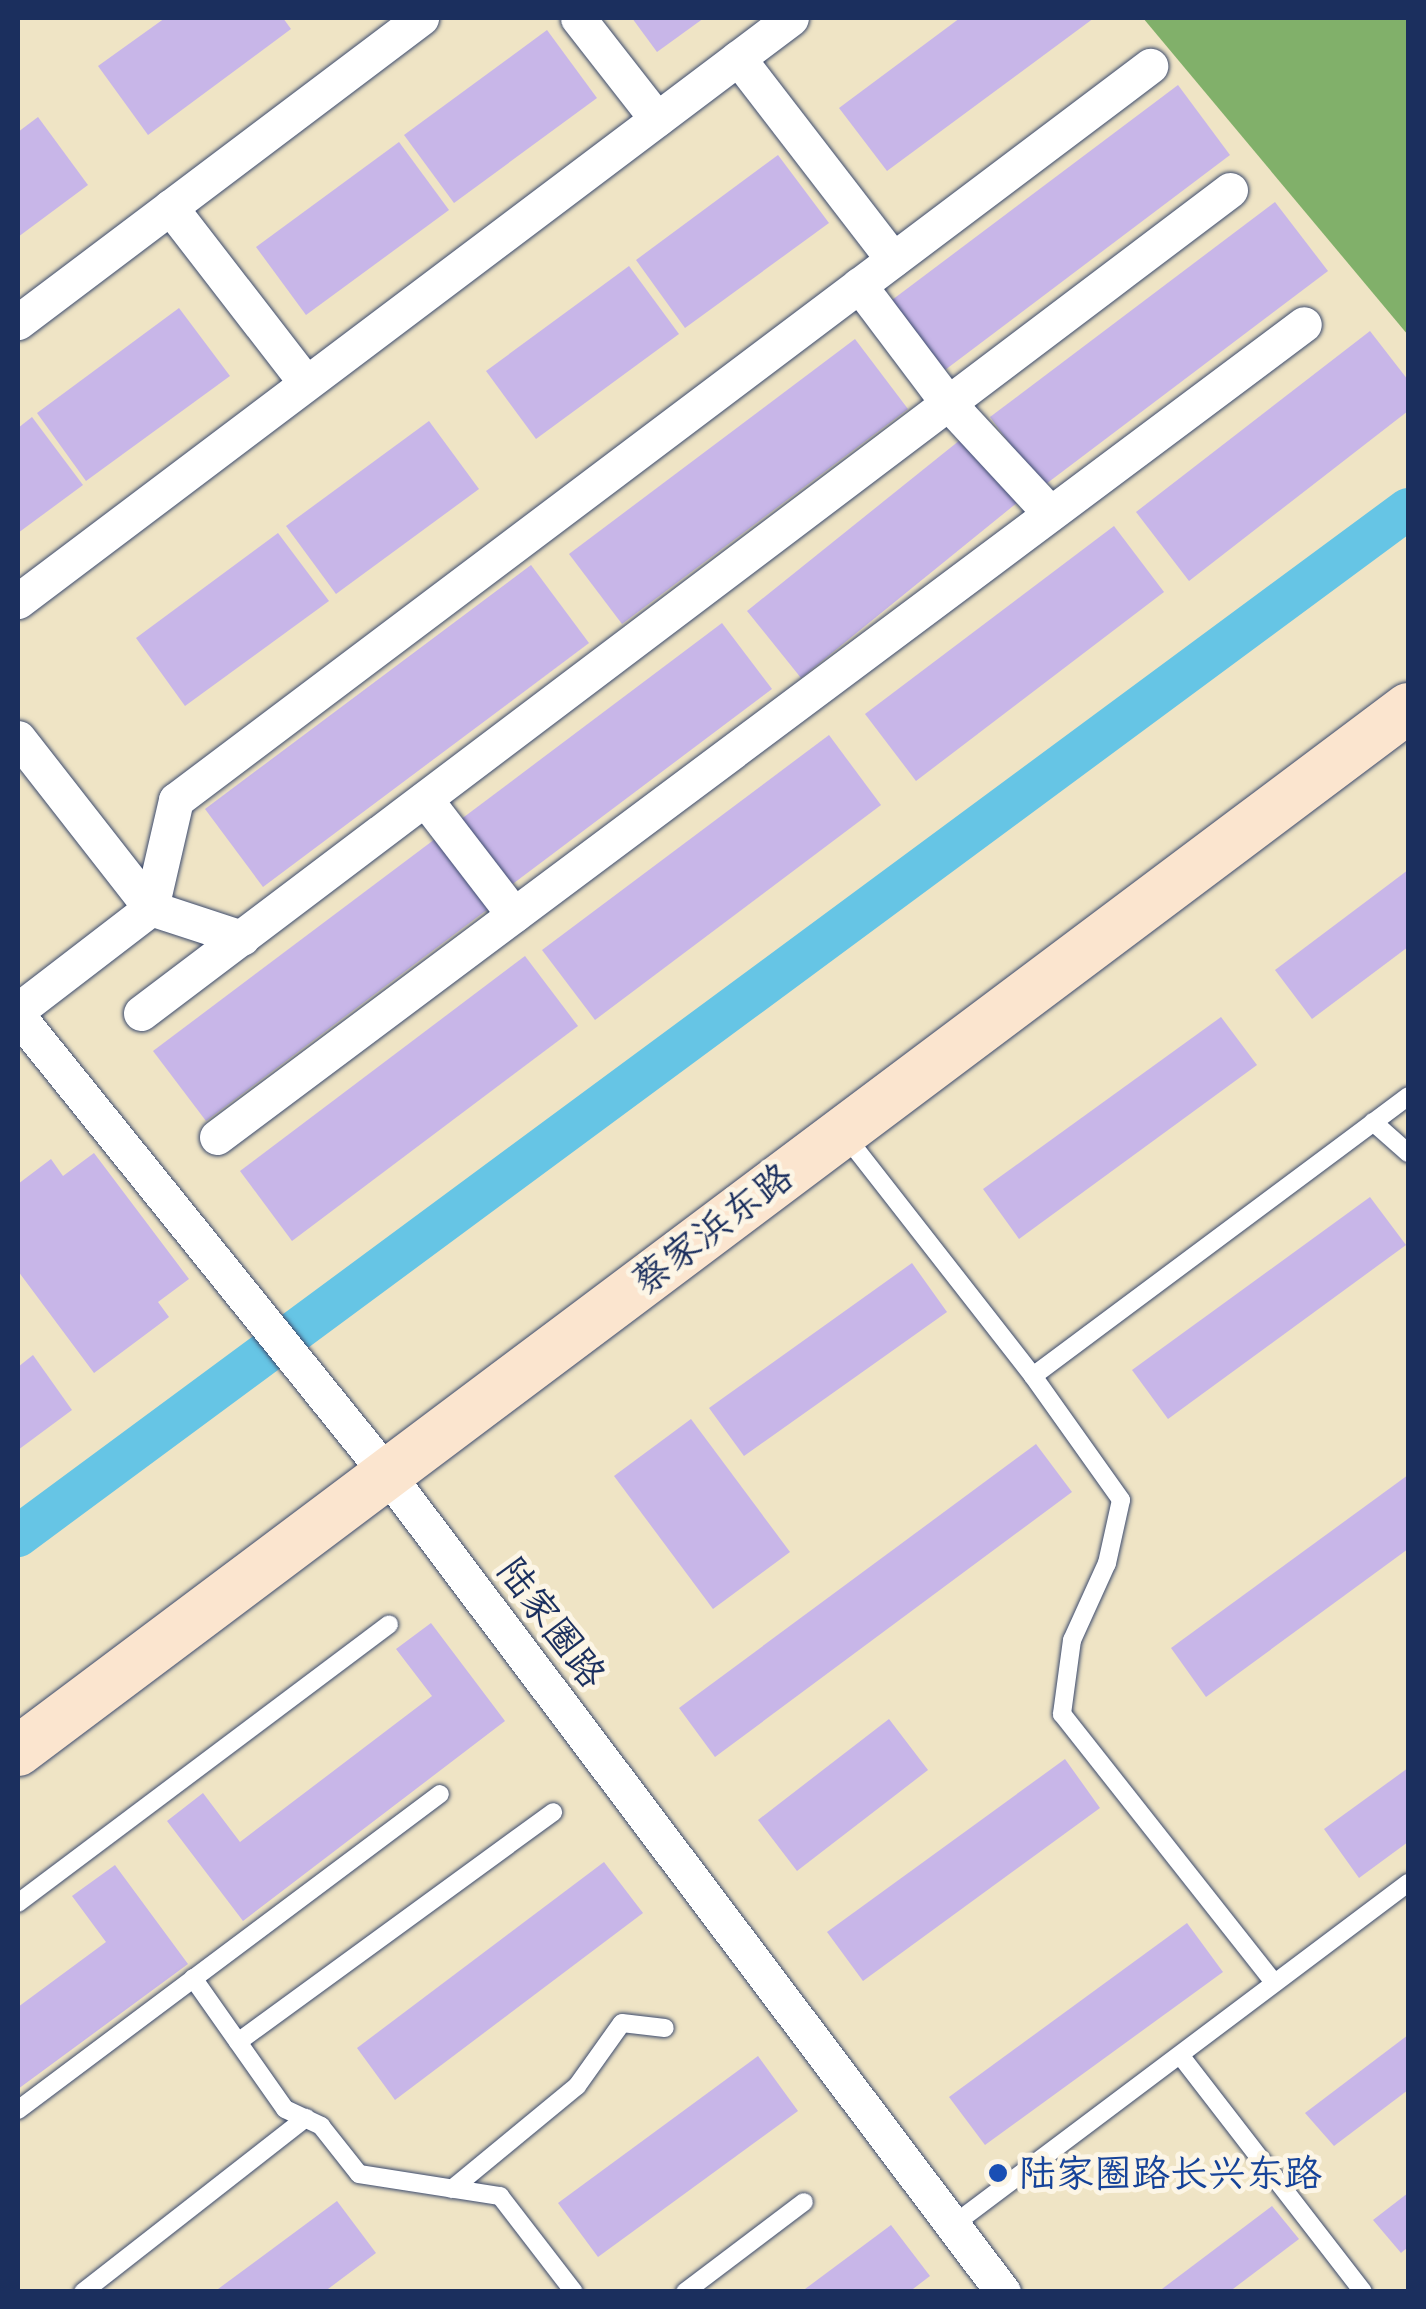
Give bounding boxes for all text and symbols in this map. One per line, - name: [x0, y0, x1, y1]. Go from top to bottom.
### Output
- street label: 蔡家浜东路: [622, 1153, 802, 1303]
- street label: 陆家圈路: [488, 1548, 616, 1696]
- place label: 陆家圈路长兴东路: [1018, 2150, 1322, 2196]
- marker: 陆家圈路长兴东路: [987, 2162, 1009, 2184]

